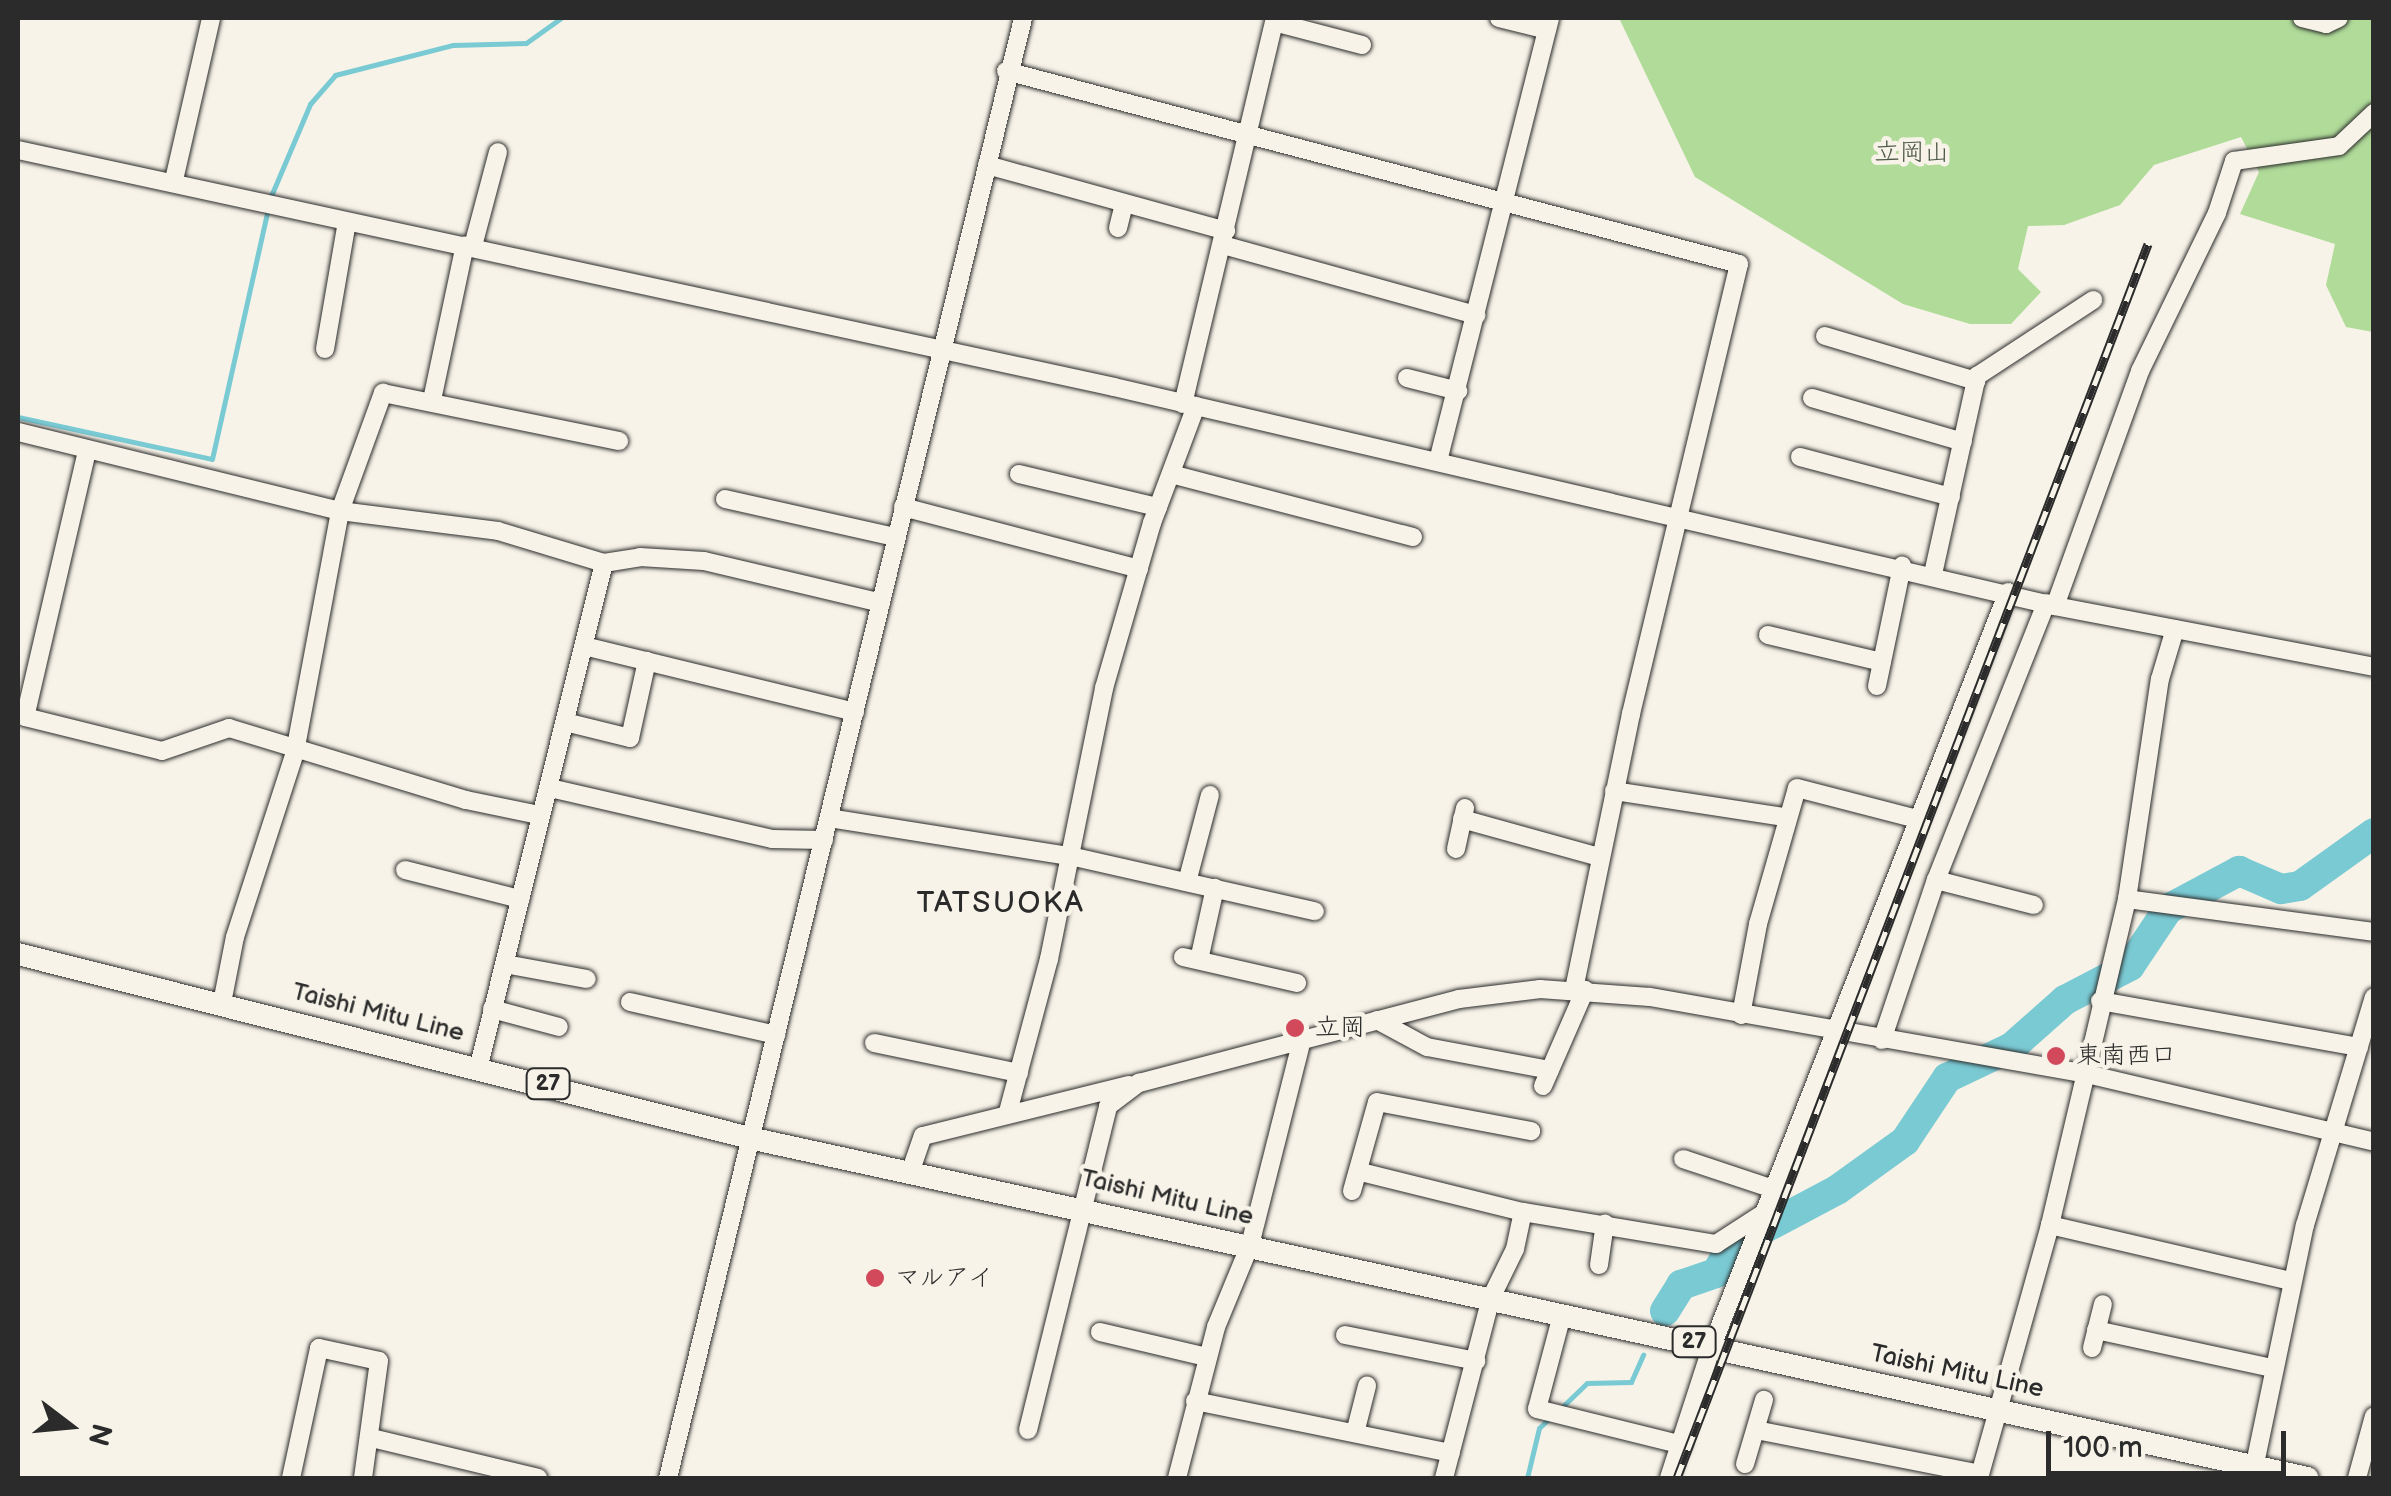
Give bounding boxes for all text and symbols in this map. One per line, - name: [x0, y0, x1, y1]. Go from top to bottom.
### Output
- park label: 立岡山: [1875, 138, 1949, 168]
- district label: TATSUOKA: [917, 885, 1085, 921]
- street label: Taishi Mitu Line: [289, 977, 467, 1049]
- place label: 立岡: [1315, 1013, 1365, 1043]
- marker: 立岡: [1284, 1017, 1306, 1039]
- place label: 東南西口: [2076, 1041, 2176, 1071]
- marker: 東南西口: [2045, 1045, 2067, 1067]
- road number: 27: [526, 1067, 570, 1101]
- street label: Taishi Mitu Line: [1078, 1164, 1256, 1232]
- place label: マルアイ: [895, 1263, 995, 1293]
- marker: マルアイ: [864, 1267, 886, 1289]
- road number: 27: [1672, 1325, 1716, 1359]
- street label: Taishi Mitu Line: [1868, 1339, 2046, 1405]
- north arrow: [20, 1376, 120, 1476]
- scale bar: [2051, 1411, 2291, 1473]
- text: N: [81, 1420, 118, 1449]
- text: 100 m: [2063, 1430, 2143, 1466]

